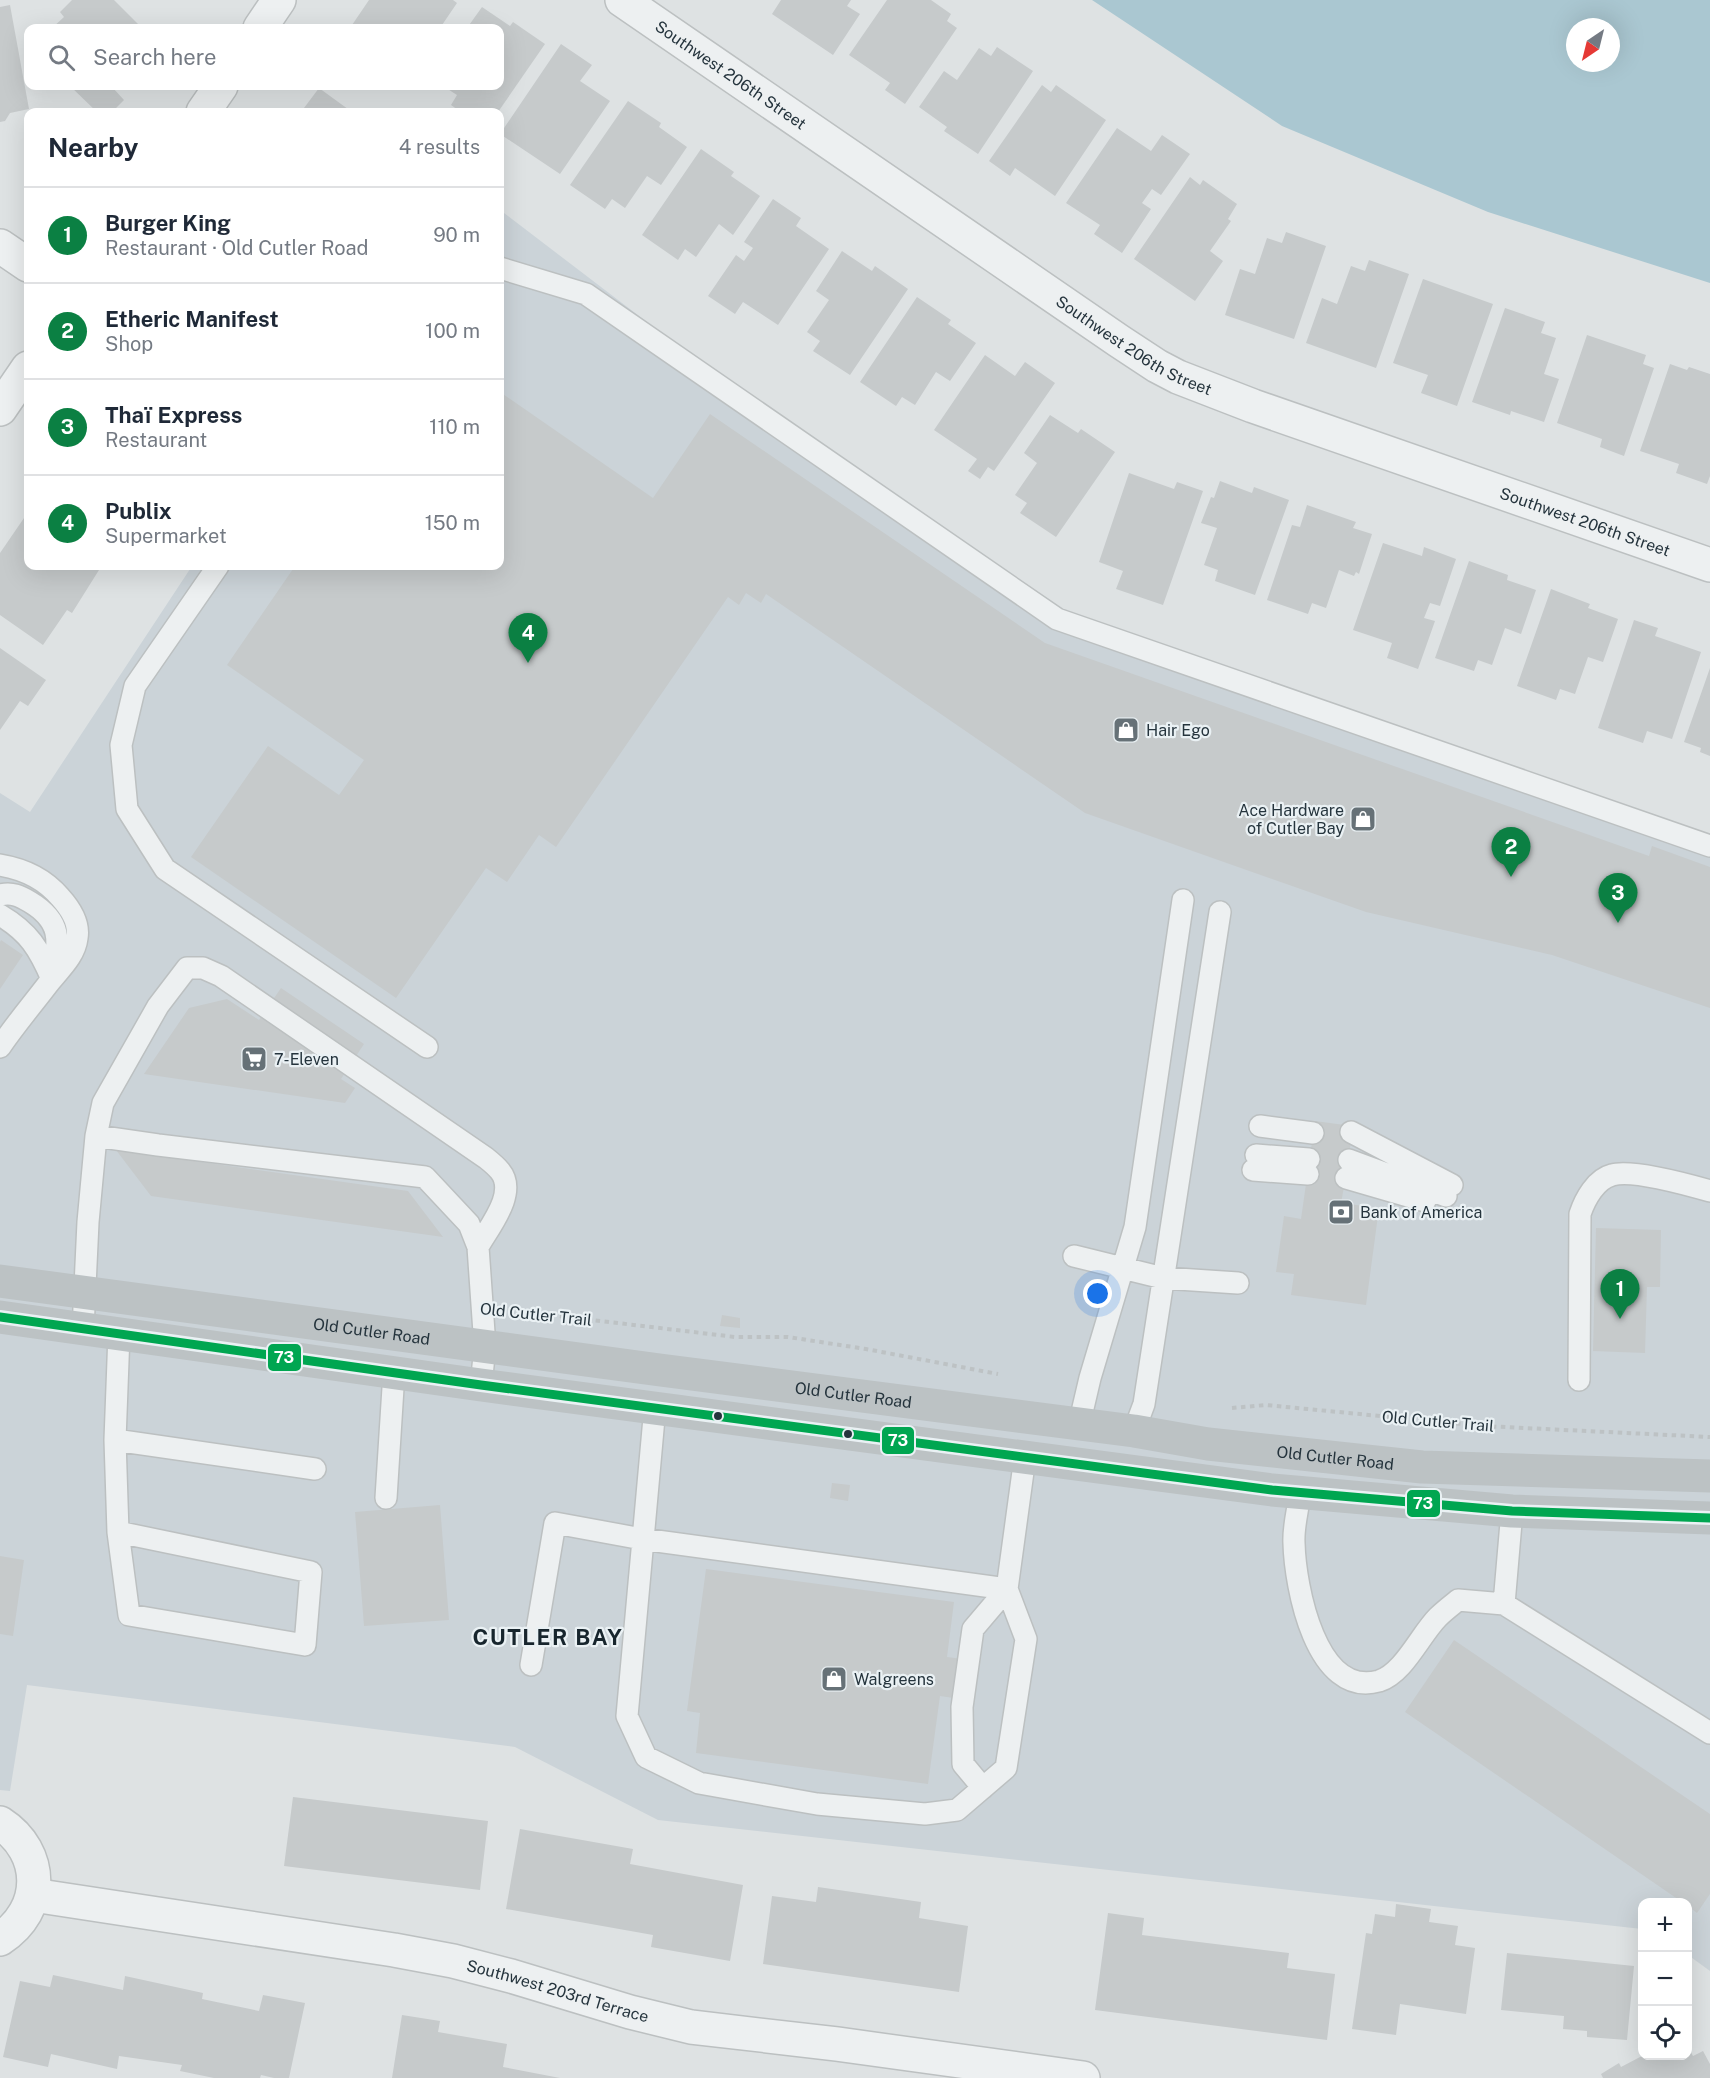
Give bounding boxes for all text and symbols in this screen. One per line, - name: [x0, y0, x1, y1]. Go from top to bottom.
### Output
- street label: Southwest 206th Street: [651, 17, 810, 134]
- north arrow: [1566, 18, 1620, 72]
- search box: [24, 24, 504, 90]
- icon: search: [45, 41, 78, 74]
- text: Search here: [93, 44, 217, 70]
- text: Nearby: [48, 132, 138, 163]
- text: 4 results: [399, 135, 480, 159]
- text: Burger King: [105, 210, 231, 236]
- text: 1: [63, 223, 72, 247]
- text: 90 m: [433, 223, 480, 247]
- text: Restaurant · Old Cutler Road: [105, 236, 368, 260]
- street label: Southwest 206th Street: [1052, 292, 1214, 399]
- text: Etheric Manifest: [105, 306, 279, 332]
- text: 2: [61, 319, 74, 343]
- text: 100 m: [425, 319, 480, 343]
- text: Shop: [105, 332, 153, 356]
- text: Thaï Express: [105, 402, 242, 428]
- text: 3: [61, 415, 74, 439]
- text: 110 m: [429, 415, 480, 439]
- text: Restaurant: [105, 428, 207, 452]
- street label: Southwest 206th Street: [1497, 484, 1673, 560]
- text: Publix: [105, 498, 172, 524]
- text: 4: [61, 511, 74, 535]
- text: 150 m: [425, 511, 480, 535]
- text: Supermarket: [105, 524, 227, 548]
- pin: 4: [508, 614, 548, 663]
- shop icon: Hair Ego: [1111, 715, 1141, 745]
- place label: Hair Ego: [1146, 721, 1210, 740]
- place label: Ace Hardware of Cutler Bay: [1238, 801, 1344, 838]
- shop icon: Ace Hardware of Cutler Bay: [1348, 804, 1378, 834]
- pin: 2: [1492, 828, 1530, 877]
- pin: 3: [1598, 874, 1638, 923]
- supermarket icon: 7-Eleven: [239, 1044, 269, 1074]
- place label: 7-Eleven: [274, 1050, 339, 1069]
- bank icon: Bank of America: [1326, 1197, 1356, 1227]
- place label: Bank of America: [1360, 1203, 1482, 1222]
- pin: 1: [1600, 1270, 1640, 1319]
- your location: [1083, 1279, 1112, 1308]
- street label: Old Cutler Trail: [479, 1299, 593, 1330]
- street label: Old Cutler Road: [312, 1314, 431, 1349]
- line badge: 73: [267, 1343, 302, 1372]
- text: 73: [274, 1348, 294, 1367]
- street label: Old Cutler Road: [794, 1378, 913, 1412]
- street label: Old Cutler Trail: [1381, 1407, 1495, 1436]
- unlabelled marker: [712, 1410, 724, 1422]
- line badge: 73: [881, 1426, 915, 1455]
- unlabelled marker: [842, 1428, 854, 1440]
- text: 73: [888, 1431, 908, 1450]
- street label: Old Cutler Road: [1276, 1442, 1395, 1474]
- line badge: 73: [1406, 1489, 1441, 1518]
- text: 73: [1413, 1494, 1433, 1513]
- district label: CUTLER BAY: [473, 1624, 623, 1650]
- shop icon: Walgreens: [819, 1664, 849, 1694]
- place label: Walgreens: [854, 1670, 934, 1689]
- map controls: [1638, 1898, 1692, 2060]
- button: +: [1638, 1898, 1692, 1952]
- button: −: [1638, 1952, 1692, 2006]
- street label: Southwest 203rd Terrace: [464, 1956, 651, 2026]
- button: locate: [1638, 2006, 1692, 2060]

